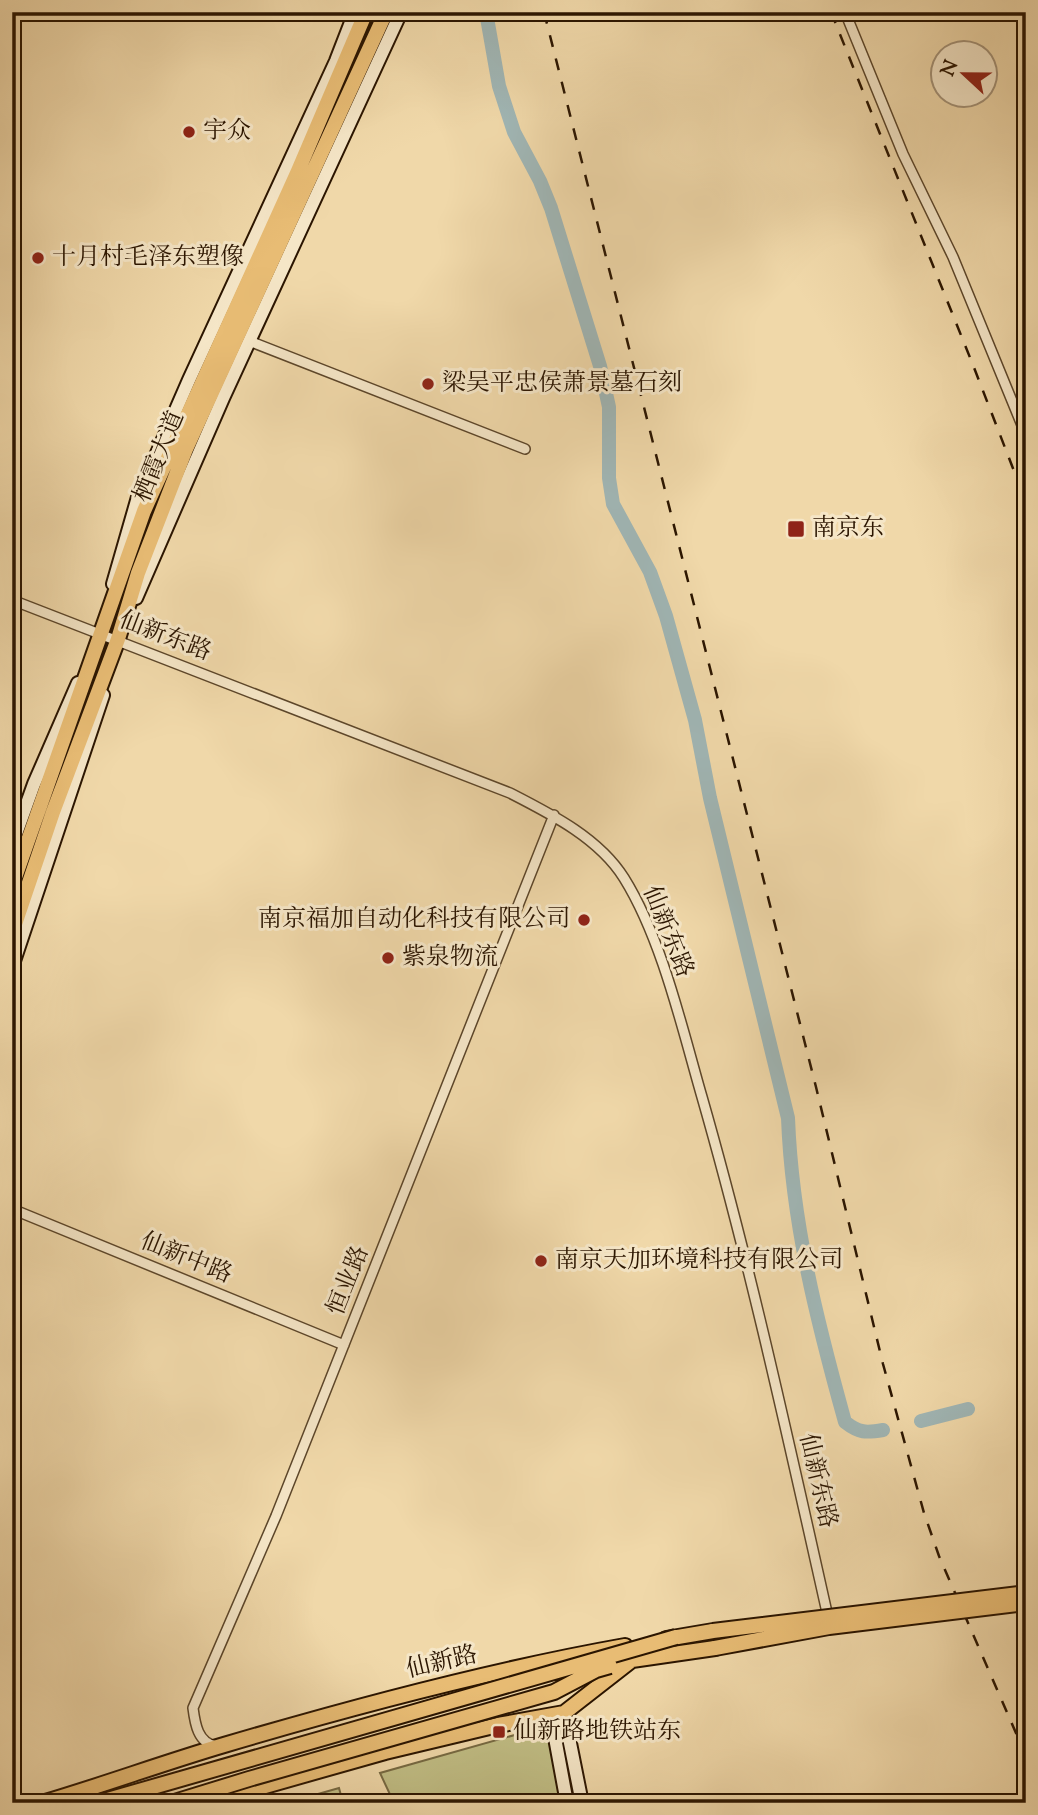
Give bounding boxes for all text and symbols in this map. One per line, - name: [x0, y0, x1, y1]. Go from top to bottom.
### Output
- north arrow: [930, 38, 1000, 108]
- text: N: [935, 56, 966, 81]
- place label: 宇众: [203, 115, 251, 149]
- marker: 宇众: [181, 124, 197, 140]
- place label: 十月村毛泽东塑像: [52, 241, 244, 275]
- marker: 十月村毛泽东塑像: [30, 250, 46, 266]
- place label: 梁吴平忠侯萧景墓石刻: [442, 367, 682, 401]
- marker: 梁吴平忠侯萧景墓石刻: [420, 376, 436, 392]
- street label: 栖霞大道: [126, 406, 194, 508]
- place label: 南京东: [812, 512, 884, 546]
- marker: 南京东: [786, 519, 806, 539]
- street label: 仙新东路: [114, 604, 216, 670]
- street label: 仙新东路: [633, 881, 701, 983]
- place label: 南京福加自动化科技有限公司: [258, 903, 570, 937]
- marker: 南京福加自动化科技有限公司: [576, 912, 592, 928]
- place label: 紫泉物流: [402, 941, 498, 975]
- marker: 紫泉物流: [380, 950, 396, 966]
- street label: 仙新中路: [135, 1225, 237, 1293]
- street label: 恒业路: [320, 1241, 378, 1321]
- place label: 南京天加环境科技有限公司: [555, 1244, 843, 1278]
- marker: 南京天加环境科技有限公司: [533, 1253, 549, 1269]
- street label: 仙新东路: [790, 1430, 844, 1532]
- street label: 仙新路: [403, 1638, 481, 1688]
- place label: 仙新路地铁站东: [513, 1715, 681, 1749]
- marker: 仙新路地铁站东: [491, 1724, 507, 1740]

